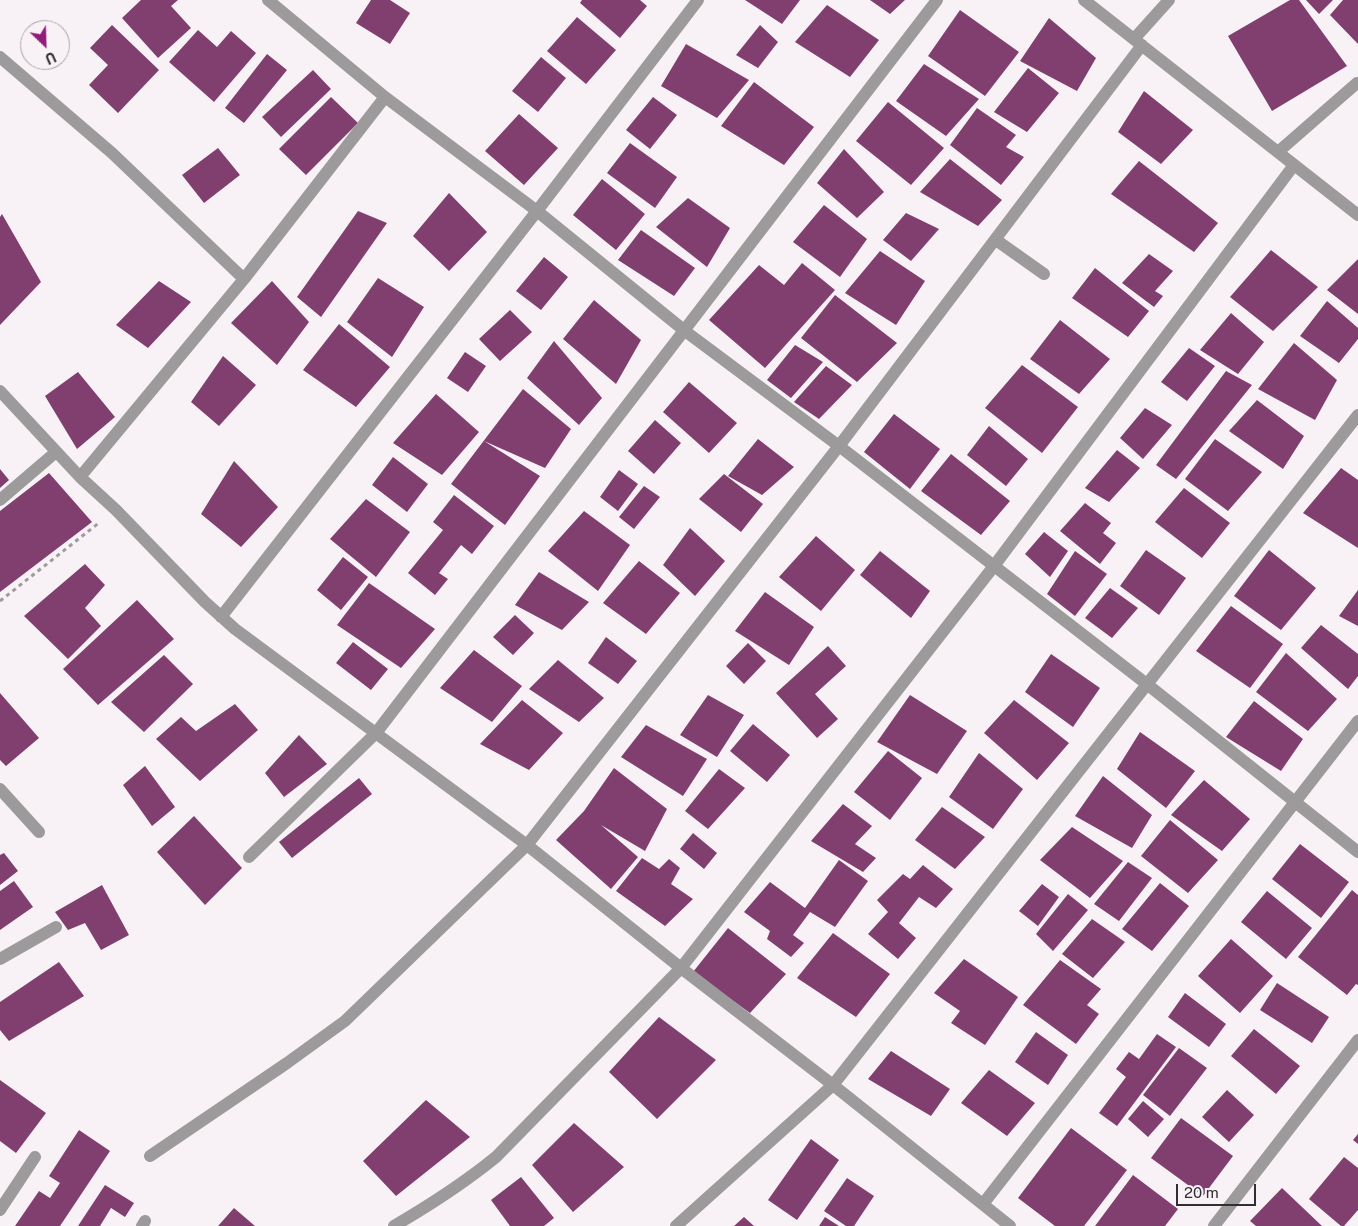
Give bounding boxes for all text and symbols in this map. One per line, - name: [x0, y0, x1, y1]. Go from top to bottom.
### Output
- north arrow: [20, 20, 70, 70]
- text: U: [43, 48, 59, 67]
- scale bar: [1178, 1174, 1258, 1206]
- text: 20 m: [1184, 1184, 1219, 1201]

